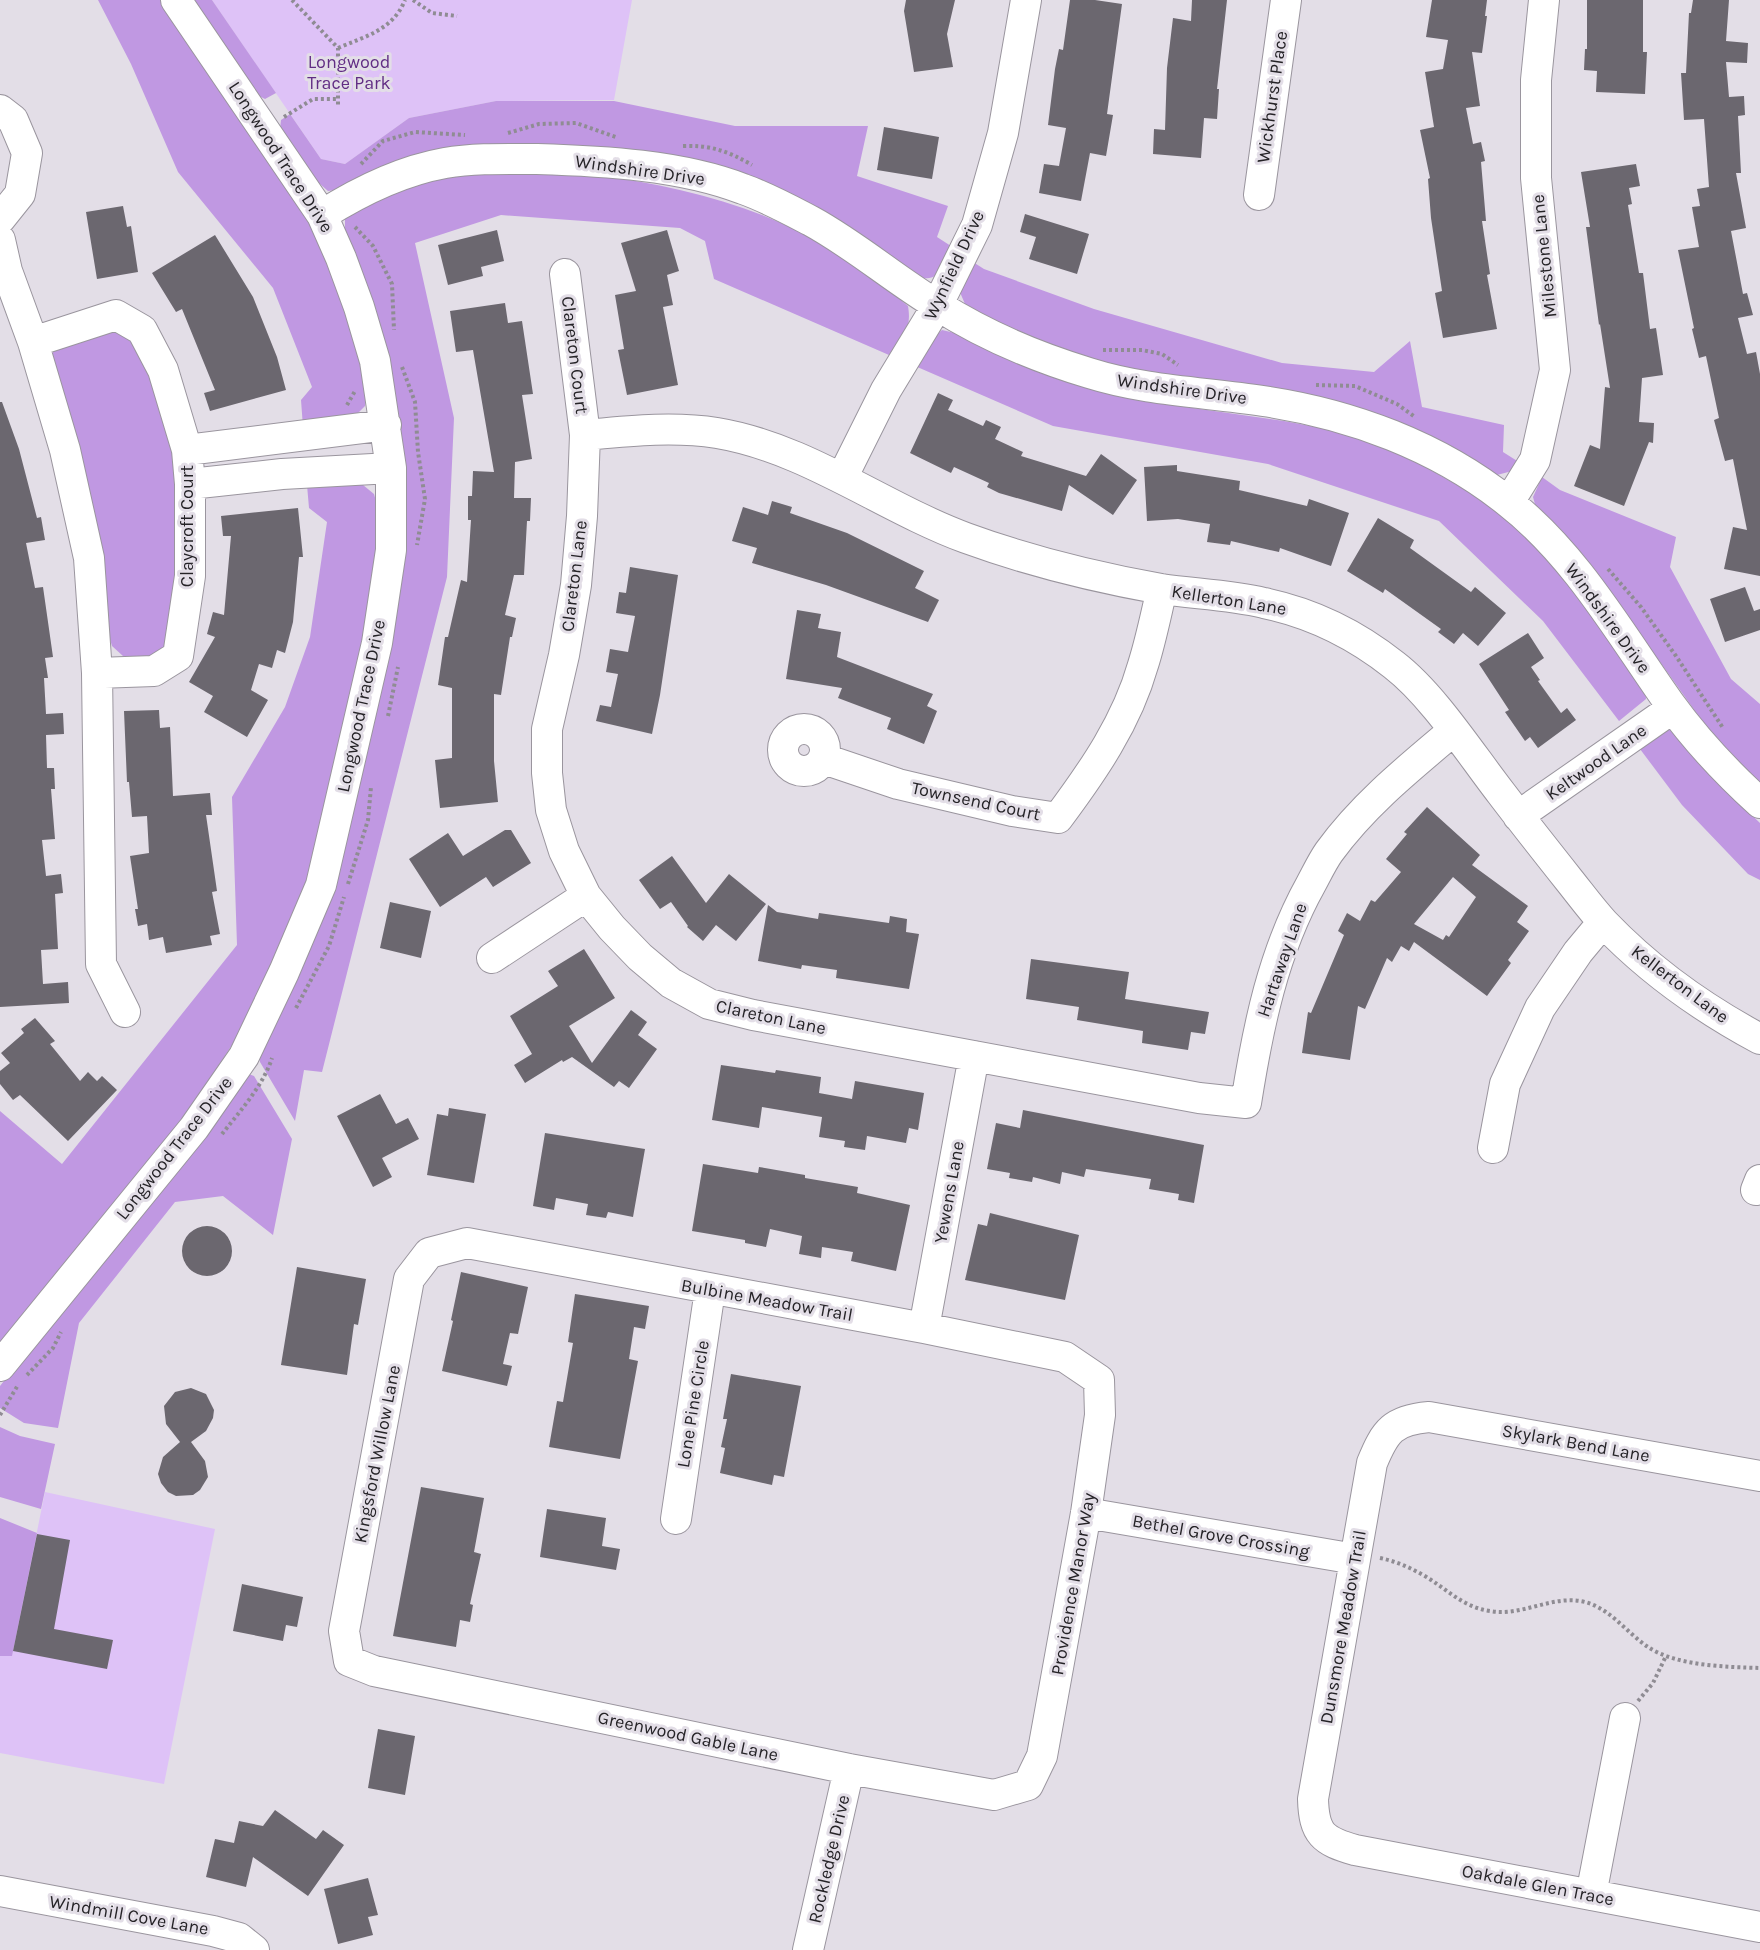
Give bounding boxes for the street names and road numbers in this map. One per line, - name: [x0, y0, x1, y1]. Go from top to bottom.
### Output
- street label: Wickhurst Place: [1252, 30, 1292, 164]
- street label: Longwood Trace Drive: [224, 77, 338, 237]
- street label: Windshire Drive: [574, 150, 706, 190]
- street label: Milestone Lane: [1527, 193, 1561, 319]
- street label: Wynfield Drive: [919, 207, 989, 323]
- street label: Clareton Court: [557, 295, 593, 415]
- street label: Windshire Drive: [1116, 369, 1248, 409]
- street label: Claycroft Court: [176, 465, 198, 587]
- street label: Clareton Lane: [556, 519, 592, 633]
- street label: Windshire Drive: [1561, 559, 1655, 677]
- street label: Kellerton Lane: [1170, 580, 1288, 620]
- street label: Longwood Trace Drive: [332, 618, 390, 794]
- street label: Keltwood Lane: [1541, 719, 1651, 805]
- street label: Townsend Court: [910, 777, 1043, 825]
- street label: Hartaway Lane: [1252, 900, 1312, 1020]
- street label: Kellerton Lane: [1627, 940, 1733, 1028]
- street label: Clareton Lane: [714, 995, 828, 1039]
- street label: Longwood Trace Drive: [111, 1072, 237, 1224]
- street label: Yewens Lane: [929, 1139, 969, 1245]
- street label: Bulbine Meadow Trail: [679, 1274, 855, 1326]
- street label: Lone Pine Circle: [672, 1339, 714, 1469]
- street label: Kingsford Willow Lane: [349, 1363, 405, 1545]
- street label: Skylark Bend Lane: [1500, 1419, 1652, 1467]
- street label: Providence Manor Way: [1046, 1491, 1100, 1677]
- street label: Bethel Grove Crossing: [1131, 1510, 1311, 1562]
- street label: Dunsmore Meadow Trail: [1315, 1528, 1371, 1726]
- street label: Greenwood Gable Lane: [596, 1706, 780, 1766]
- street label: Rockledge Drive: [804, 1793, 854, 1925]
- street label: Oakdale Glen Trace: [1460, 1859, 1616, 1911]
- street label: Windmill Cove Lane: [48, 1890, 210, 1940]

